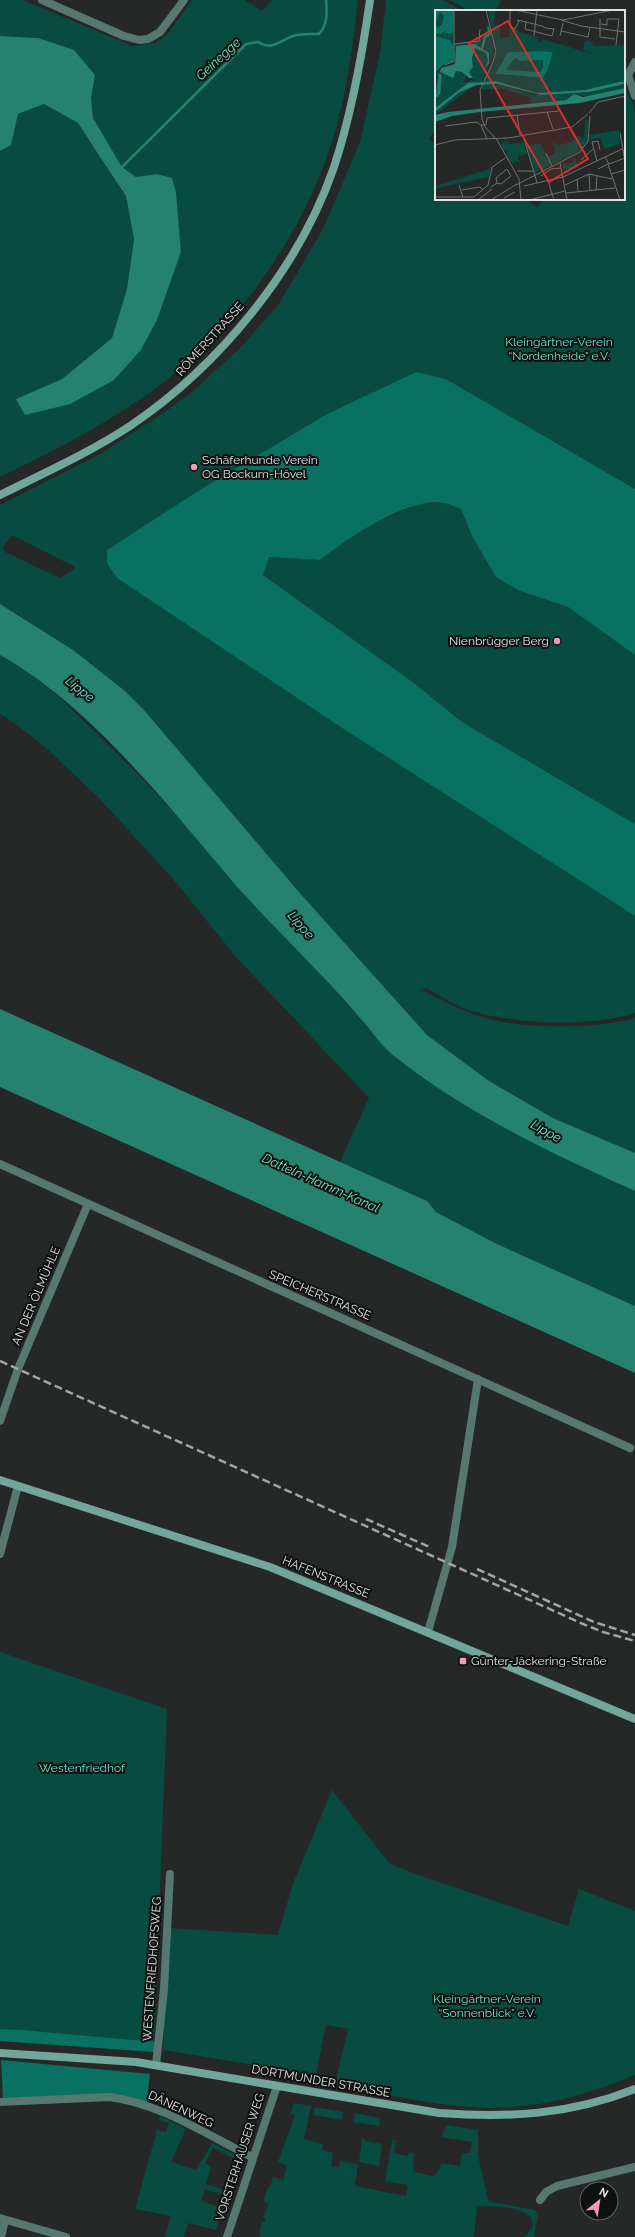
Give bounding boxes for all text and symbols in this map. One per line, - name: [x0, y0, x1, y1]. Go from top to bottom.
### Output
- inset map: [435, 10, 625, 200]
- water label: Geinegge: [193, 35, 243, 83]
- street label: RÖMERSTRASSE: [173, 299, 247, 379]
- park label: Kleingärtner-Verein “Nordenheide” e.V.: [505, 335, 613, 363]
- place label: Schäferhunde Verein OG Bockum-Hövel: [202, 453, 318, 481]
- marker: Schäferhunde Verein OG Bockum-Hövel: [189, 462, 199, 472]
- place label: Nienbrügger Berg: [449, 634, 549, 648]
- marker: Nienbrügger Berg: [552, 636, 562, 646]
- water label: Lippe: [63, 673, 97, 705]
- water label: Lippe: [285, 908, 317, 942]
- water label: Lippe: [528, 1117, 564, 1145]
- water label: Datteln-Hamm-Kanal: [260, 1150, 382, 1216]
- street label: AN DER ÖLMÜHLE: [9, 1244, 63, 1348]
- street label: SPEICHERSTRASSE: [267, 1267, 373, 1323]
- street label: HAFENSTRASSE: [280, 1553, 372, 1601]
- place label: Günter-Jäckering-Straße: [471, 1654, 607, 1668]
- marker: Günter-Jäckering-Straße: [458, 1656, 468, 1666]
- park label: Westenfriedhof: [39, 1761, 126, 1775]
- street label: WESTENFRIEDHOFSWEG: [140, 1896, 164, 2042]
- park label: Kleingärtner-Verein “Sonnenblick” e.V.: [433, 1992, 541, 2020]
- street label: DORTMUNDER STRASSE: [251, 2062, 391, 2100]
- street label: DÄNENWEG: [146, 2088, 216, 2130]
- street label: VORSTERHAUSER WEG: [213, 2091, 267, 2223]
- north arrow: [579, 2181, 619, 2221]
- text: N: [597, 2185, 611, 2201]

